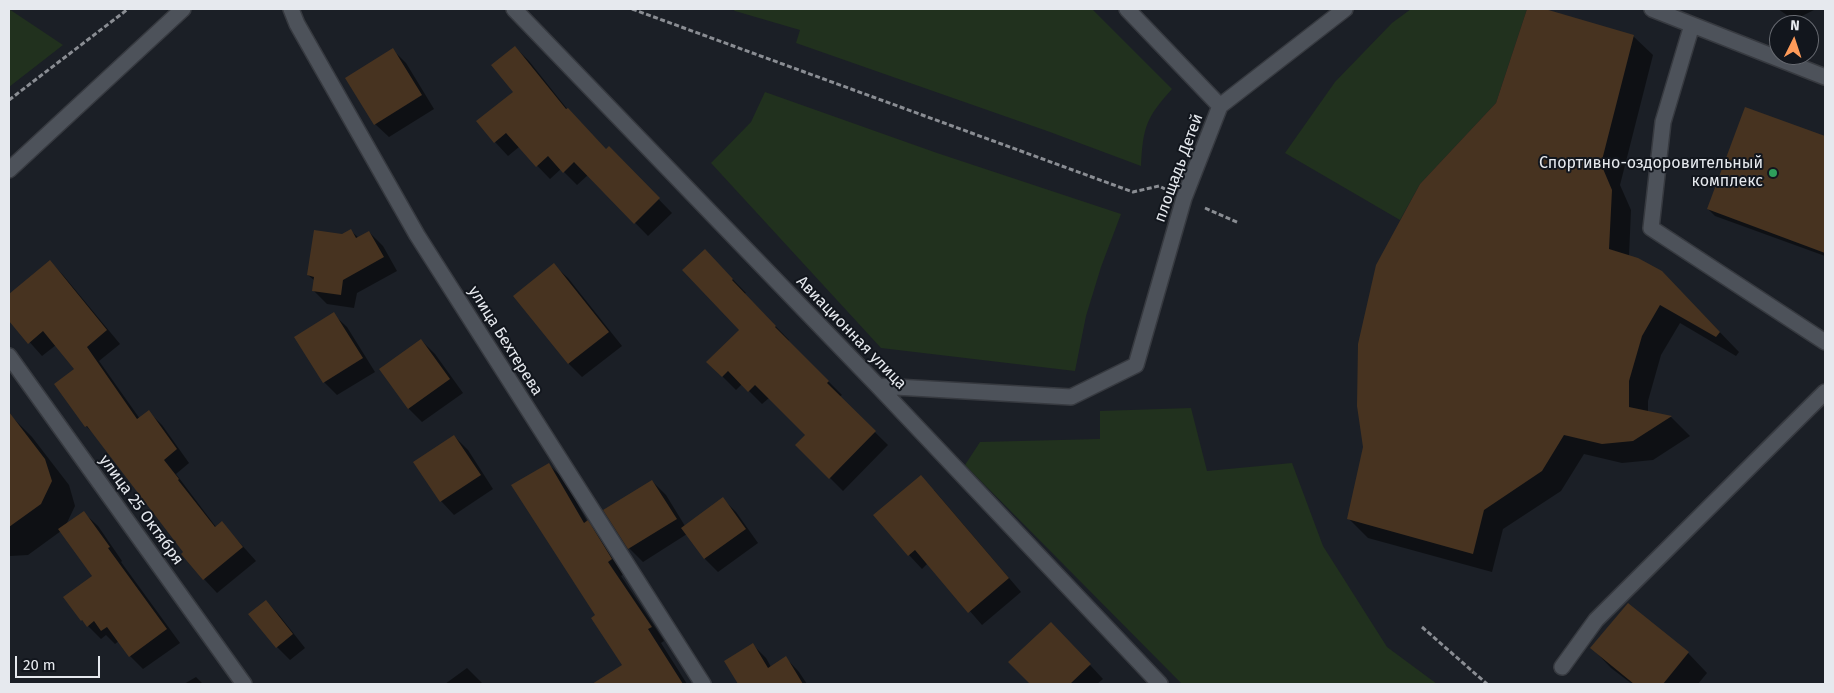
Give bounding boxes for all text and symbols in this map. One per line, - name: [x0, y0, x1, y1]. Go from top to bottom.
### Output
- north arrow: [1769, 15, 1819, 65]
- text: N: [1790, 17, 1800, 34]
- street label: площадь Детей: [1150, 111, 1208, 225]
- place label: Спортивно-оздоровительный комплекс: [1539, 154, 1763, 192]
- marker: Спортивно-оздоровительный комплекс: [1767, 167, 1779, 179]
- street label: Авиационная улица: [792, 272, 910, 394]
- street label: улица Бехтерева: [464, 283, 546, 399]
- street label: улица 25 Октября: [95, 451, 187, 569]
- scale bar: [18, 646, 102, 678]
- text: 20 m: [23, 656, 56, 674]

